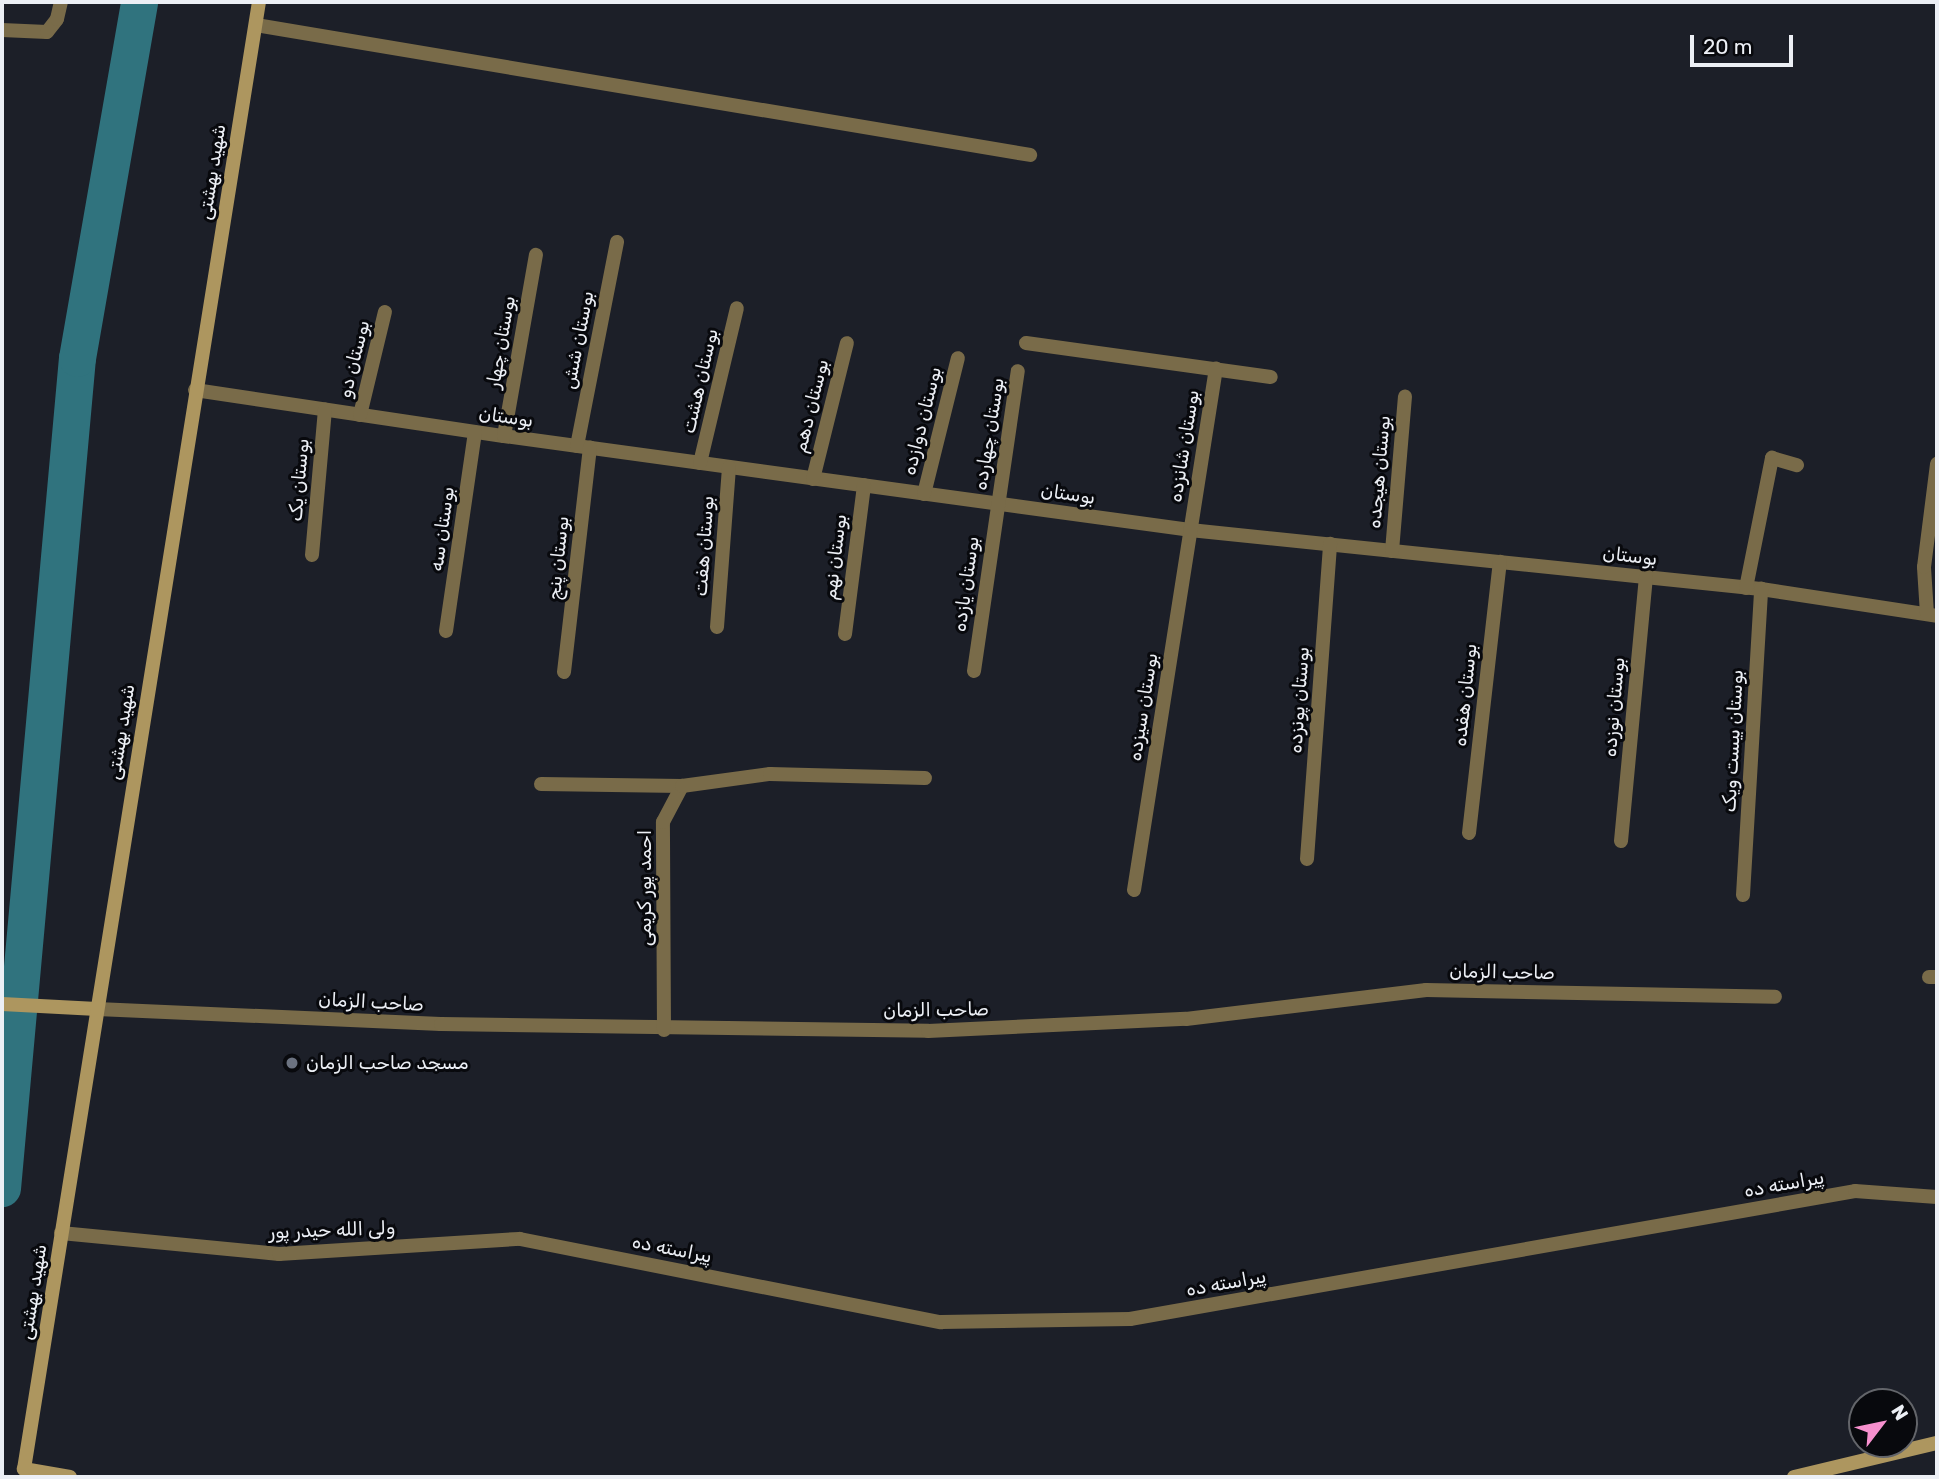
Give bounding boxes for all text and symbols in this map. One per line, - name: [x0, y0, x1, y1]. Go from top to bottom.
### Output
- scale bar: [1694, 21, 1797, 65]
- text: 20 m: [1703, 34, 1752, 59]
- street label: شهید بهشتی: [193, 122, 231, 222]
- street label: بوستان شش: [557, 289, 599, 391]
- street label: بوستان چهار: [482, 294, 520, 390]
- street label: بوستان دو: [333, 318, 375, 400]
- street label: بوستان هشت: [677, 326, 723, 436]
- street label: بوستان دهم: [788, 357, 834, 455]
- street label: بوستان دوازده: [898, 364, 946, 478]
- street label: بوستان چهارده: [969, 376, 1009, 492]
- street label: بوستان شانزده: [1164, 388, 1204, 504]
- street label: بوستان: [477, 402, 535, 432]
- street label: بوستان هیجده: [1363, 415, 1395, 529]
- street label: بوستان یک: [284, 437, 314, 523]
- street label: بوستان: [1039, 479, 1097, 509]
- street label: بوستان سه: [425, 485, 459, 573]
- street label: بوستان هفت: [689, 495, 719, 597]
- street label: بوستان نهم: [818, 513, 852, 601]
- street label: بوستان پنج: [542, 515, 574, 601]
- street label: بوستان یازده: [948, 535, 984, 633]
- street label: بوستان: [1601, 542, 1659, 570]
- street label: بوستان هفده: [1448, 642, 1482, 748]
- street label: بوستان پونزده: [1284, 646, 1314, 754]
- street label: بوستان سیزده: [1123, 651, 1163, 763]
- street label: بوستان نوزده: [1598, 656, 1630, 758]
- street label: بوستان بیست ویک: [1718, 669, 1748, 813]
- street label: شهید بهشتی: [102, 682, 140, 782]
- street label: احمد پور کریمی: [634, 830, 656, 946]
- street label: صاحب الزمان: [1449, 960, 1555, 984]
- street label: صاحب الزمان: [318, 988, 424, 1016]
- street label: صاحب الزمان: [883, 998, 989, 1022]
- place label: مسجد صاحب الزمان: [306, 1052, 469, 1074]
- marker: مسجد صاحب الزمان: [284, 1055, 300, 1071]
- street label: پیراسته ده: [1742, 1166, 1826, 1202]
- street label: ولی الله حیدر پور: [268, 1216, 396, 1244]
- street label: پیراسته ده: [630, 1230, 714, 1268]
- street label: شهید بهشتی: [14, 1242, 52, 1342]
- street label: پیراسته ده: [1184, 1265, 1268, 1301]
- north arrow: [1848, 1388, 1918, 1458]
- text: N: [1886, 1401, 1913, 1425]

